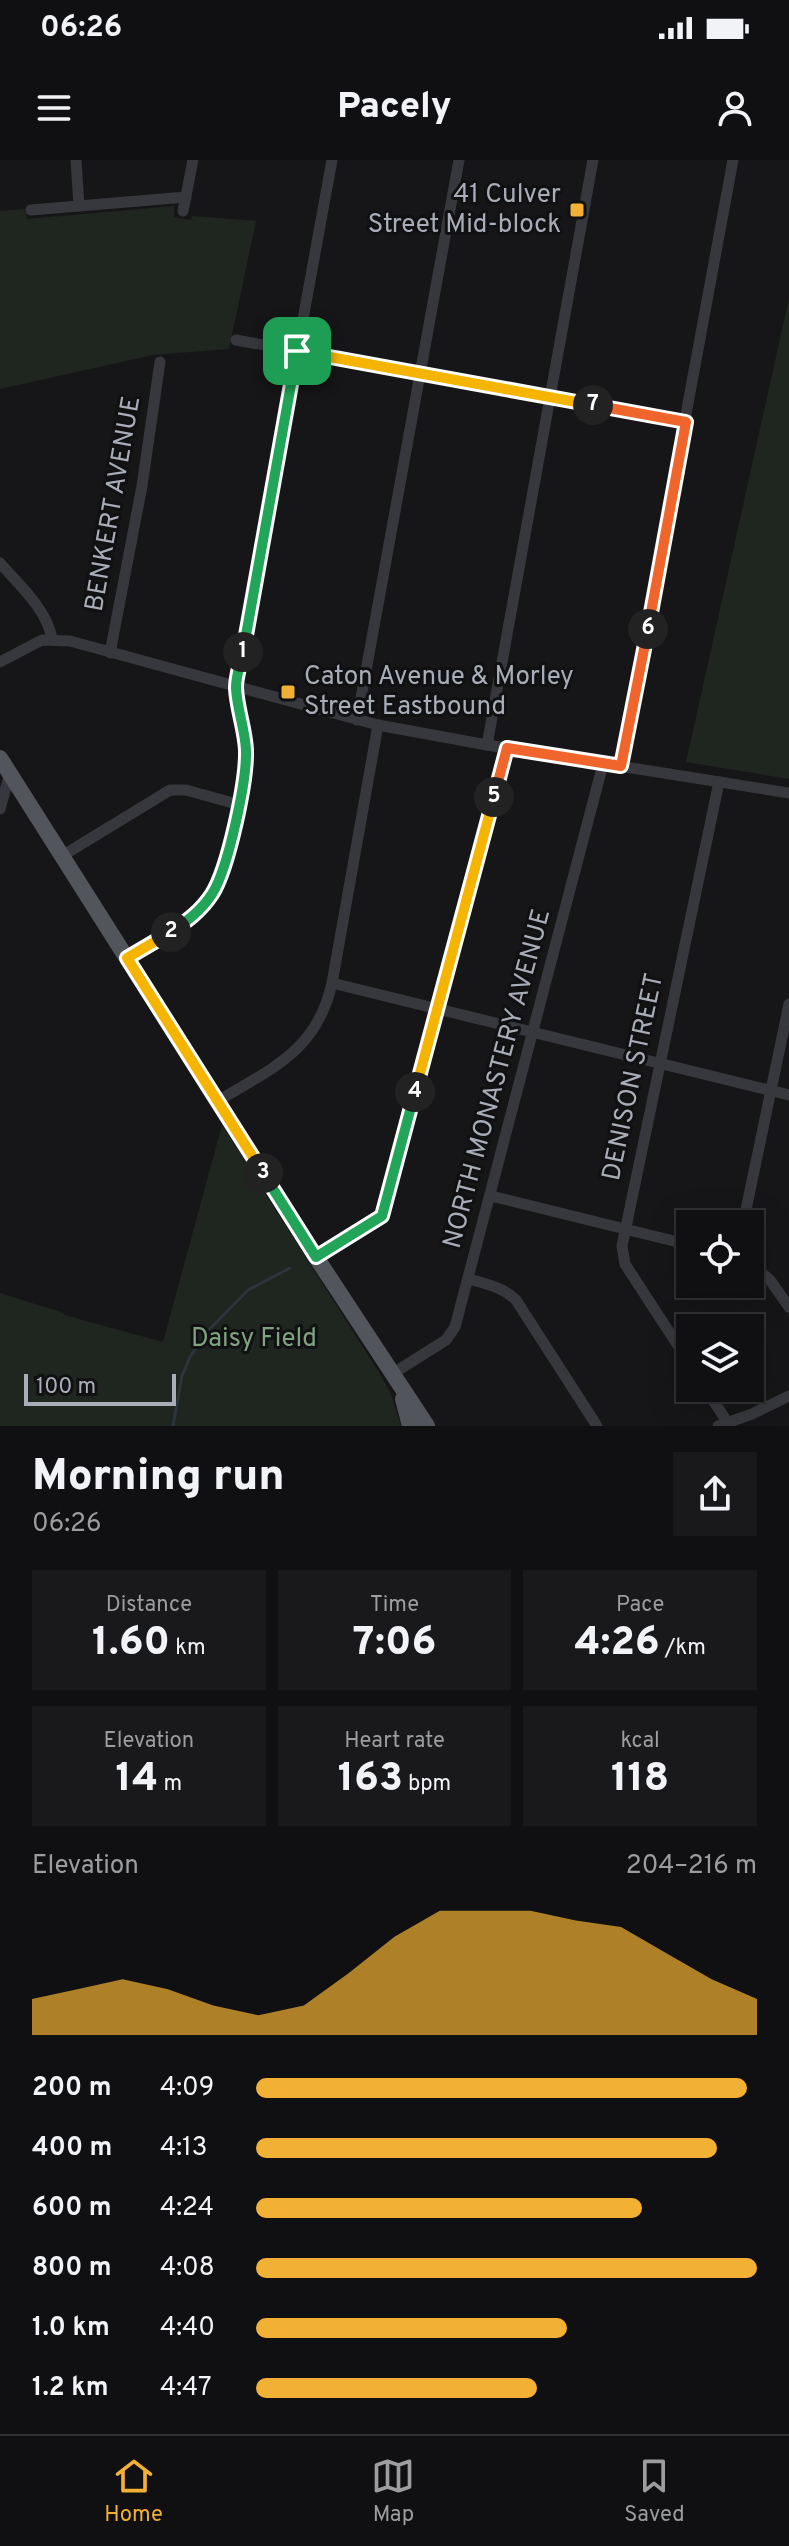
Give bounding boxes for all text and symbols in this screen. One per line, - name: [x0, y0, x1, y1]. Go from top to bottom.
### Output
- text: 06:26: [40, 10, 122, 47]
- text: Pacely: [337, 85, 452, 131]
- icon: menu: [32, 86, 76, 130]
- icon: person: [713, 86, 757, 130]
- place label: 41 Culver Street Mid-block: [368, 179, 561, 242]
- marker: 41 Culver Street Mid-block: [568, 201, 586, 219]
- pin: [263, 317, 331, 385]
- icon: arrive: [275, 329, 319, 373]
- pin: 7: [573, 385, 613, 425]
- text: 7: [587, 391, 599, 418]
- street label: BENKERT AVENUE: [79, 394, 149, 614]
- pin: 6: [628, 609, 668, 649]
- text: 6: [641, 615, 655, 642]
- pin: 1: [223, 632, 263, 672]
- text: 1: [239, 638, 247, 665]
- place label: Caton Avenue & Morley Street Eastbound: [304, 661, 574, 724]
- marker: Caton Avenue & Morley Street Eastbound: [279, 683, 297, 701]
- pin: 5: [474, 777, 514, 817]
- text: 5: [487, 783, 501, 810]
- street label: NORTH MONASTERY AVENUE: [437, 906, 559, 1252]
- pin: 2: [151, 912, 191, 952]
- text: 2: [164, 918, 178, 945]
- street label: DENISON STREET: [596, 970, 672, 1184]
- pin: 4: [395, 1072, 435, 1112]
- text: 4: [408, 1078, 422, 1105]
- pin: 3: [243, 1153, 283, 1193]
- text: 3: [256, 1159, 270, 1186]
- map controls: [676, 1210, 764, 1402]
- button: locate: [676, 1210, 764, 1298]
- button: layers: [676, 1314, 764, 1402]
- park label: Daisy Field: [191, 1323, 317, 1356]
- scale bar: [24, 1370, 176, 1406]
- text: 100 m: [36, 1374, 96, 1401]
- text: Morning run: [32, 1450, 285, 1506]
- button: share: [673, 1452, 757, 1536]
- text: 06:26: [32, 1508, 102, 1541]
- text: Distance: [106, 1592, 192, 1619]
- text: Time: [370, 1592, 419, 1619]
- text: Pace: [616, 1592, 664, 1619]
- text: 1.60: [92, 1619, 170, 1669]
- text: 7:06: [353, 1619, 436, 1669]
- text: 4:26: [574, 1619, 660, 1669]
- text: km: [170, 1635, 206, 1662]
- text: /km: [660, 1635, 706, 1662]
- text: Elevation: [104, 1728, 194, 1755]
- text: Heart rate: [344, 1728, 445, 1755]
- text: kcal: [621, 1728, 660, 1755]
- text: 14: [116, 1755, 158, 1805]
- text: 163: [338, 1755, 403, 1805]
- text: 118: [611, 1755, 669, 1805]
- text: m: [158, 1771, 182, 1798]
- text: bpm: [403, 1771, 451, 1798]
- text: Elevation: [32, 1850, 139, 1883]
- text: 204–216 m: [626, 1850, 757, 1883]
- text: 200 m: [32, 2072, 111, 2105]
- text: 4:09: [160, 2072, 214, 2105]
- text: 400 m: [32, 2132, 112, 2165]
- text: 4:13: [160, 2132, 207, 2165]
- text: 600 m: [32, 2192, 112, 2225]
- text: 4:24: [160, 2192, 214, 2225]
- text: 800 m: [32, 2252, 112, 2285]
- text: 4:08: [160, 2252, 215, 2285]
- text: 1.0 km: [32, 2312, 110, 2345]
- text: 4:40: [160, 2312, 215, 2345]
- text: 1.2 km: [32, 2372, 109, 2405]
- text: 4:47: [160, 2372, 211, 2405]
- tab: Home: [104, 2454, 163, 2529]
- tab: Map: [371, 2454, 415, 2529]
- tab: Saved: [624, 2454, 685, 2529]

